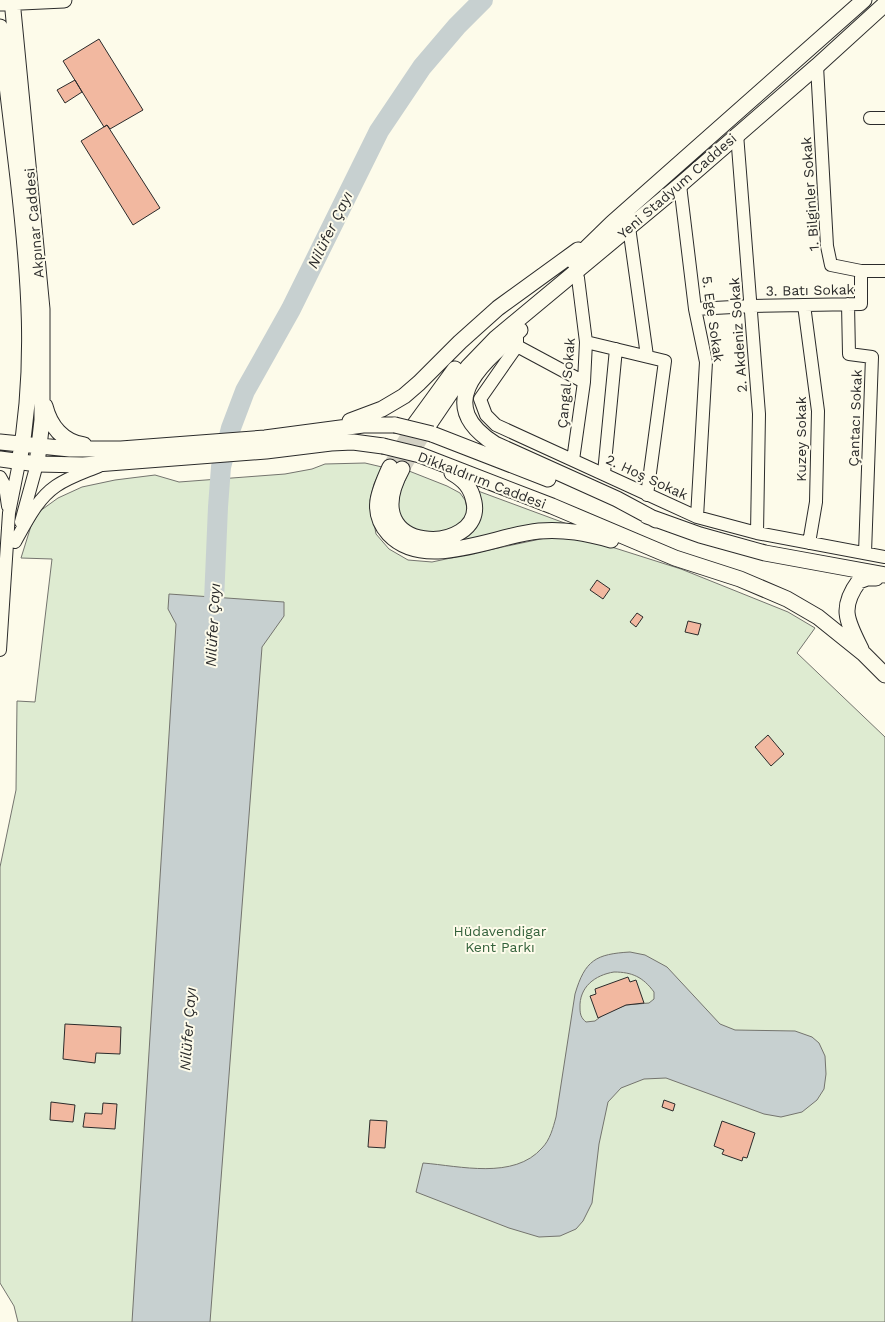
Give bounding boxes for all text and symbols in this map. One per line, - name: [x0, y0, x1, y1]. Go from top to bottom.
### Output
- street label: Yeni Stadyum Caddesi: [614, 130, 740, 242]
- street label: 1. Bilginler Sokak: [798, 136, 822, 252]
- street label: Akpınar Caddesi: [21, 167, 47, 279]
- water label: Nilüfer Çayı: [304, 188, 356, 272]
- street label: 5. Ege Sokak: [699, 275, 727, 363]
- street label: 2. Akdeniz Sokak: [726, 277, 750, 393]
- street label: 3. Batı Sokak: [765, 281, 855, 299]
- street label: Çangal Sokak: [554, 337, 578, 429]
- street label: Çantacı Sokak: [845, 369, 865, 467]
- street label: Kuzey Sokak: [793, 396, 809, 482]
- street label: Dikkaldırım Caddesi: [416, 448, 548, 512]
- street label: 2. Hoş Sokak: [604, 451, 690, 503]
- water label: Nilüfer Çayı: [202, 583, 224, 667]
- park label: Hüdavendigar Kent Parkı: [454, 923, 547, 955]
- water label: Nilüfer Çayı: [176, 987, 200, 1071]

